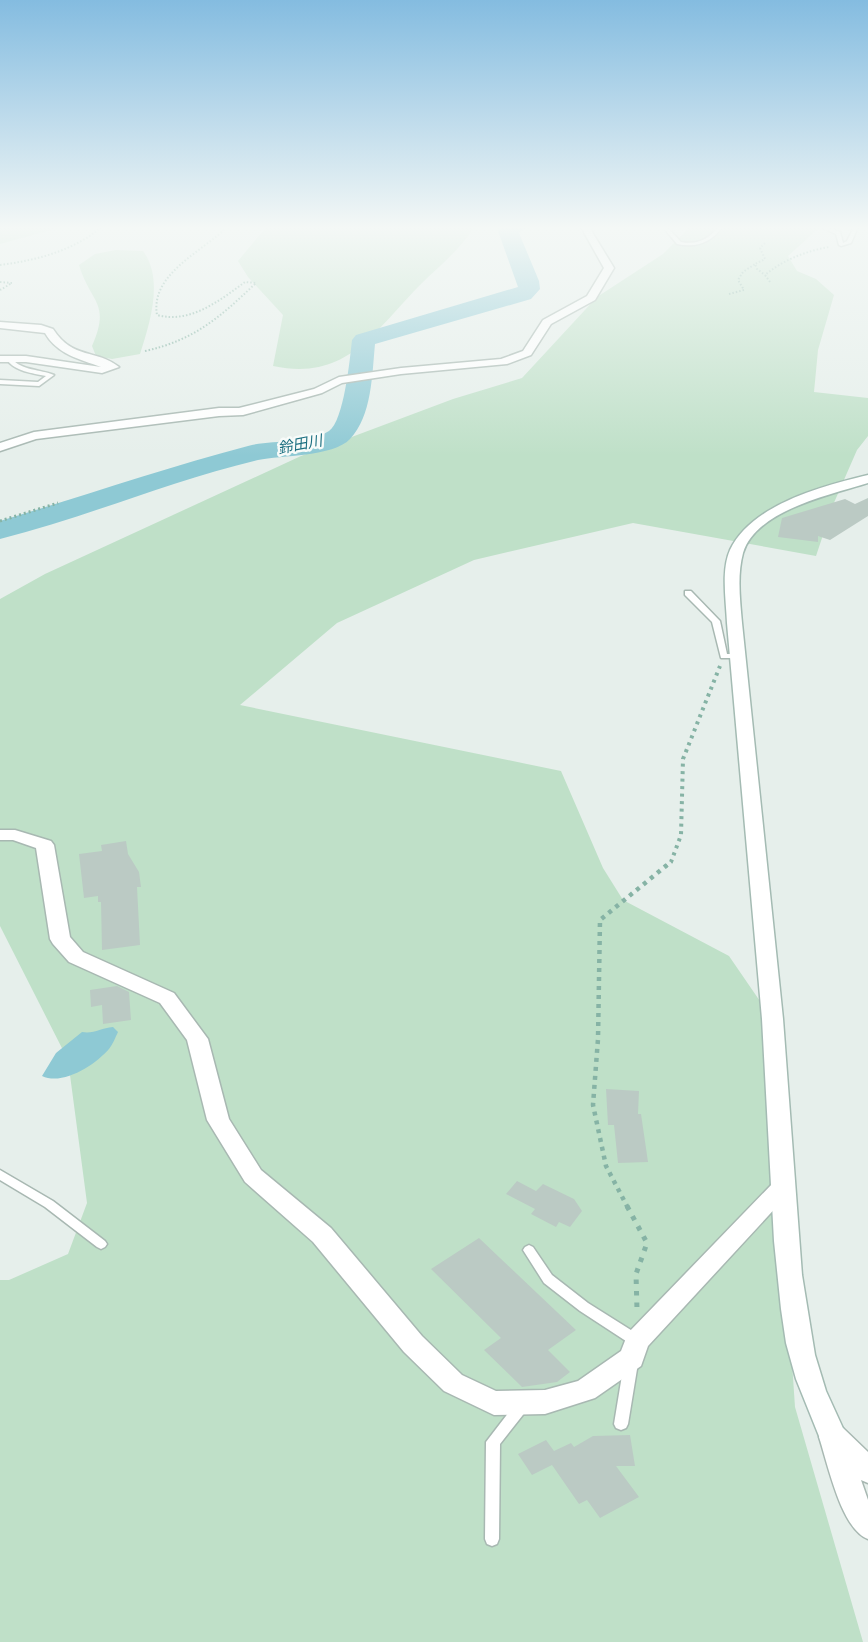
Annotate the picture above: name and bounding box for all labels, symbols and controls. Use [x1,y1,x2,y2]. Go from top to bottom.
water label: 鈴田川 [276,432,325,457]

